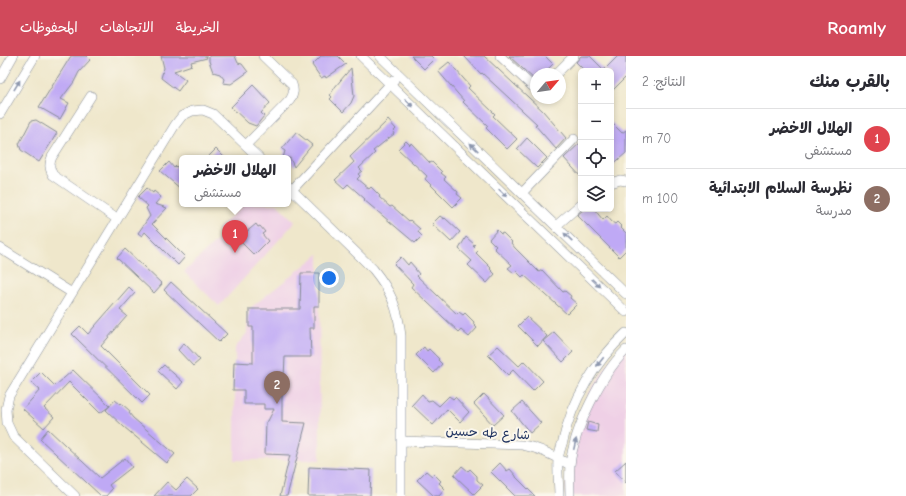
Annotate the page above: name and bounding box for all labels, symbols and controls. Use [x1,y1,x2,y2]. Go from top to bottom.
text: Roamly [827,17,886,39]
text: المحفوظات [20,19,78,36]
text: الاتجاهات [100,19,154,36]
text: الخريطة [176,19,219,36]
north arrow [530,68,566,104]
map controls [578,68,614,212]
button: + [578,68,614,104]
text: بالقرب منك [809,72,890,91]
text: النتائج: 2 [642,74,686,89]
one-way arrow [14,79,21,91]
one-way arrow [404,98,414,107]
button: − [578,104,614,140]
text: الهلال الاخضر [770,119,852,137]
text: 70 m [642,131,671,146]
text: 1 [874,131,880,146]
button: locate [578,140,614,176]
one-way arrow [469,142,479,152]
text: مستشفى [804,143,852,158]
popup [179,155,291,207]
text: الهلال الاخضر [194,161,276,179]
button: layers [578,176,614,212]
text: نظرسة السلام الابتدائية [709,179,852,197]
text: مستشفى [194,185,241,200]
one-way arrow [498,188,507,197]
text: 100 m [642,191,678,206]
text: 2 [874,191,880,206]
text: مدرسة [816,203,852,218]
pin: 1 [222,220,248,253]
one-way arrow [563,233,573,242]
your location [319,268,339,288]
one-way arrow [591,278,601,288]
one-way arrow [596,356,605,367]
pin: 2 [264,371,290,404]
street label: شارع طه حسين [445,423,531,444]
one-way arrow [572,437,578,449]

